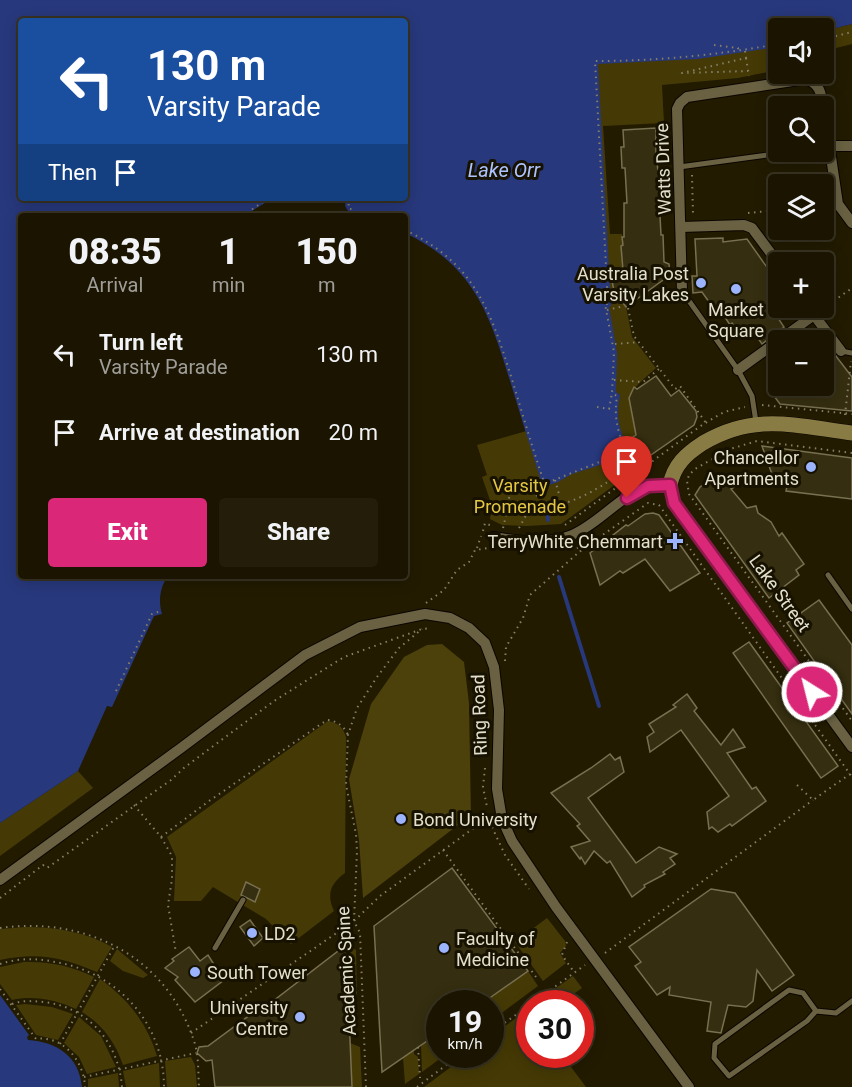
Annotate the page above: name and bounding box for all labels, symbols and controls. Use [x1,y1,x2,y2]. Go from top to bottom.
map controls [768,18,834,396]
button: sound [768,18,834,84]
text: 130 m [147,41,266,90]
icon: left [48,42,126,120]
text: Varsity Parade [147,91,321,123]
button: search [768,96,834,162]
street label: Watts Drive [651,123,675,215]
icon: arrive [109,156,142,189]
water label: Lake Orr [468,158,542,182]
text: Then [48,160,97,185]
button: layers [768,174,834,240]
text: 08:35 [68,231,162,273]
text: 1 [218,231,239,273]
text: 150 [296,231,358,273]
button: + [768,252,834,318]
place label: Australia Post Varsity Lakes [577,263,689,305]
text: Arrival [87,273,143,297]
text: min [212,273,245,297]
text: m [318,273,335,297]
marker: Australia Post Varsity Lakes [694,276,708,290]
marker: Market Square [729,282,743,296]
place label: Market Square [708,299,764,341]
text: Turn left [99,330,183,355]
button: − [768,330,834,396]
icon: left [48,338,81,371]
text: 130 m [316,342,378,367]
text: Varsity Parade [99,355,228,379]
icon: arrive [48,416,81,449]
text: Arrive at destination [99,420,300,445]
text: 20 m [329,420,378,445]
pin [601,436,652,498]
icon: arrive [610,445,643,478]
place label: Chancellor Apartments [704,447,799,489]
marker: Chancellor Apartments [804,460,818,474]
park label: Varsity Promenade [474,475,566,517]
button: Exit [48,498,207,567]
button: Share [219,498,378,567]
place label: TerryWhite Chemmart [488,531,663,552]
marker: TerryWhite Chemmart [668,534,682,548]
street label: Lake Street [745,550,815,636]
position arrow [780,660,844,724]
street label: Ring Road [467,674,491,756]
place label: Bond University [413,809,538,830]
marker: Bond University [394,812,408,826]
street label: Academic Spine [332,906,360,1036]
place label: LD2 [264,923,296,944]
marker: LD2 [245,926,259,940]
place label: Faculty of Medicine [456,928,535,970]
marker: Faculty of Medicine [437,941,451,955]
place label: South Tower [207,962,307,983]
marker: South Tower [188,965,202,979]
speed limit sign: 30 [516,990,594,1068]
place label: University Centre [210,997,288,1039]
text: 19 [448,1004,482,1039]
marker: University Centre [293,1010,307,1024]
text: km/h [447,1035,483,1053]

